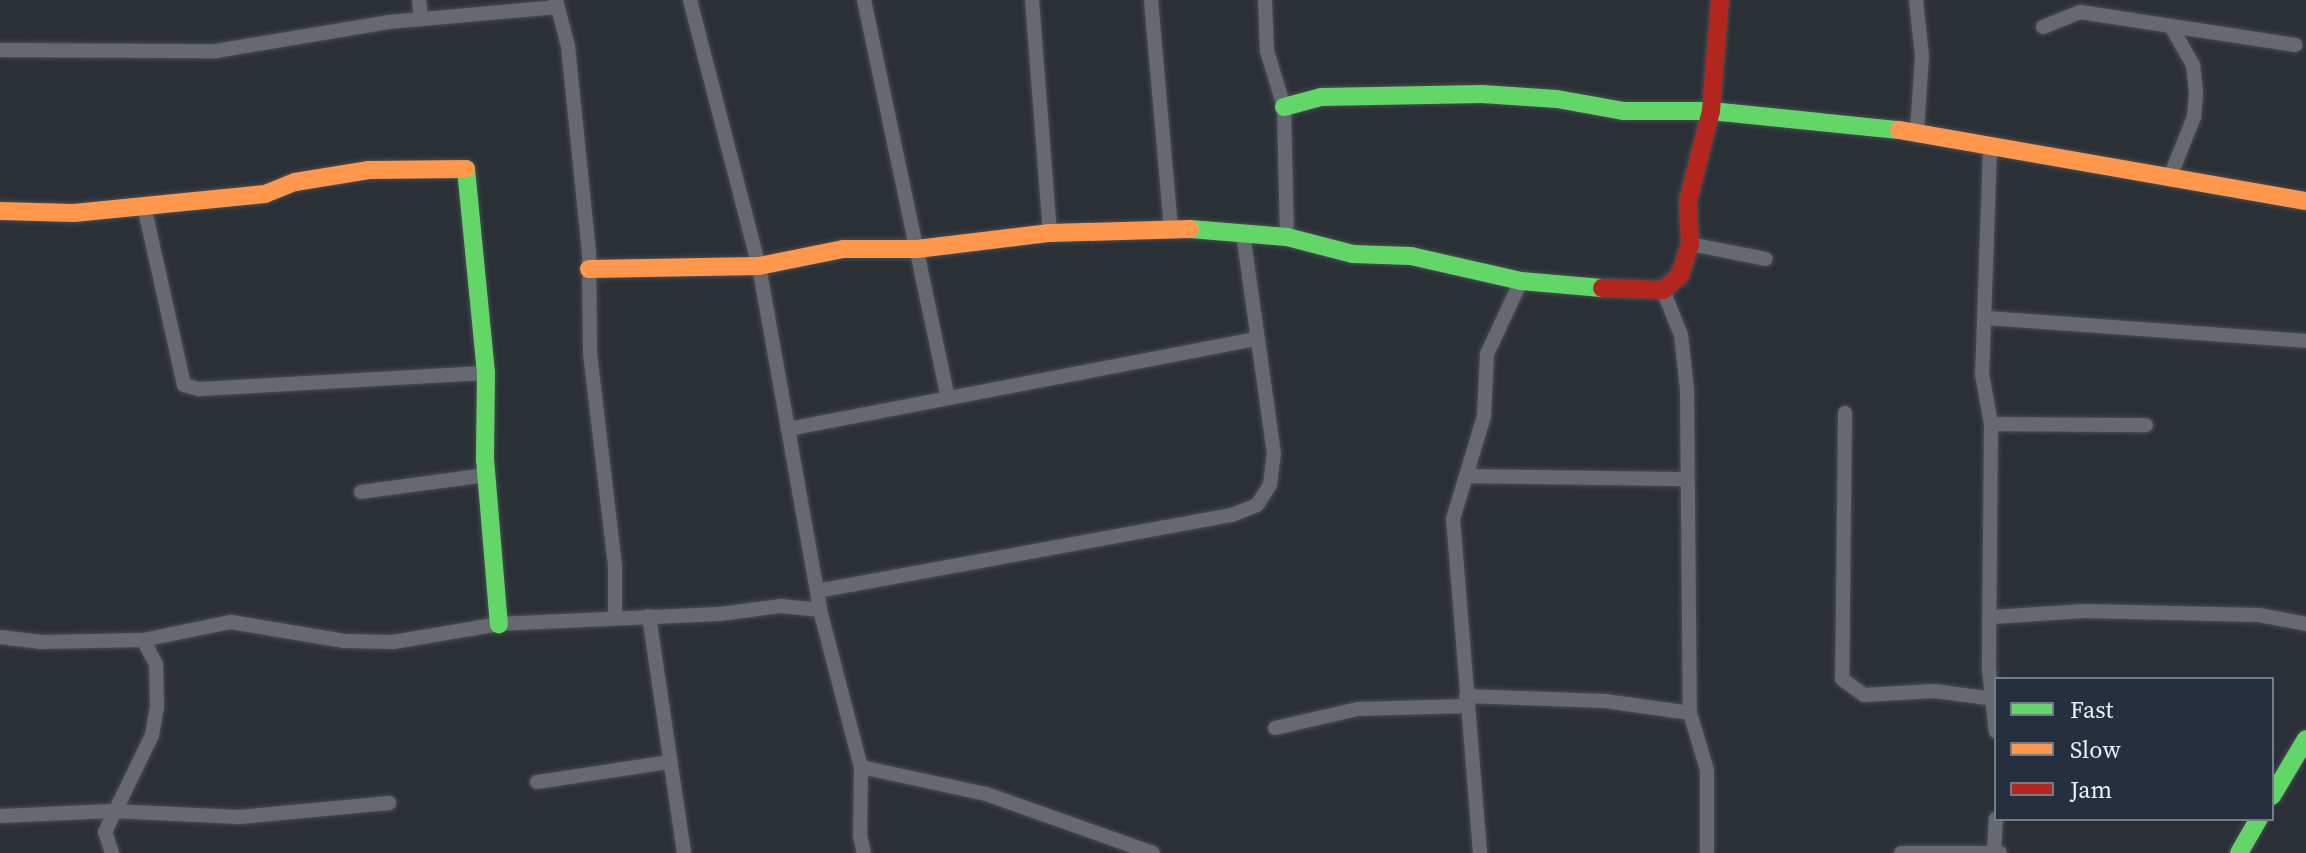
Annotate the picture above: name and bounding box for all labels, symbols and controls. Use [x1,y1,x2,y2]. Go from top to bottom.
legend [1994,677,2274,821]
text: Fast [2070,693,2113,726]
text: Slow [2070,733,2121,766]
text: Jam [2070,773,2112,806]

